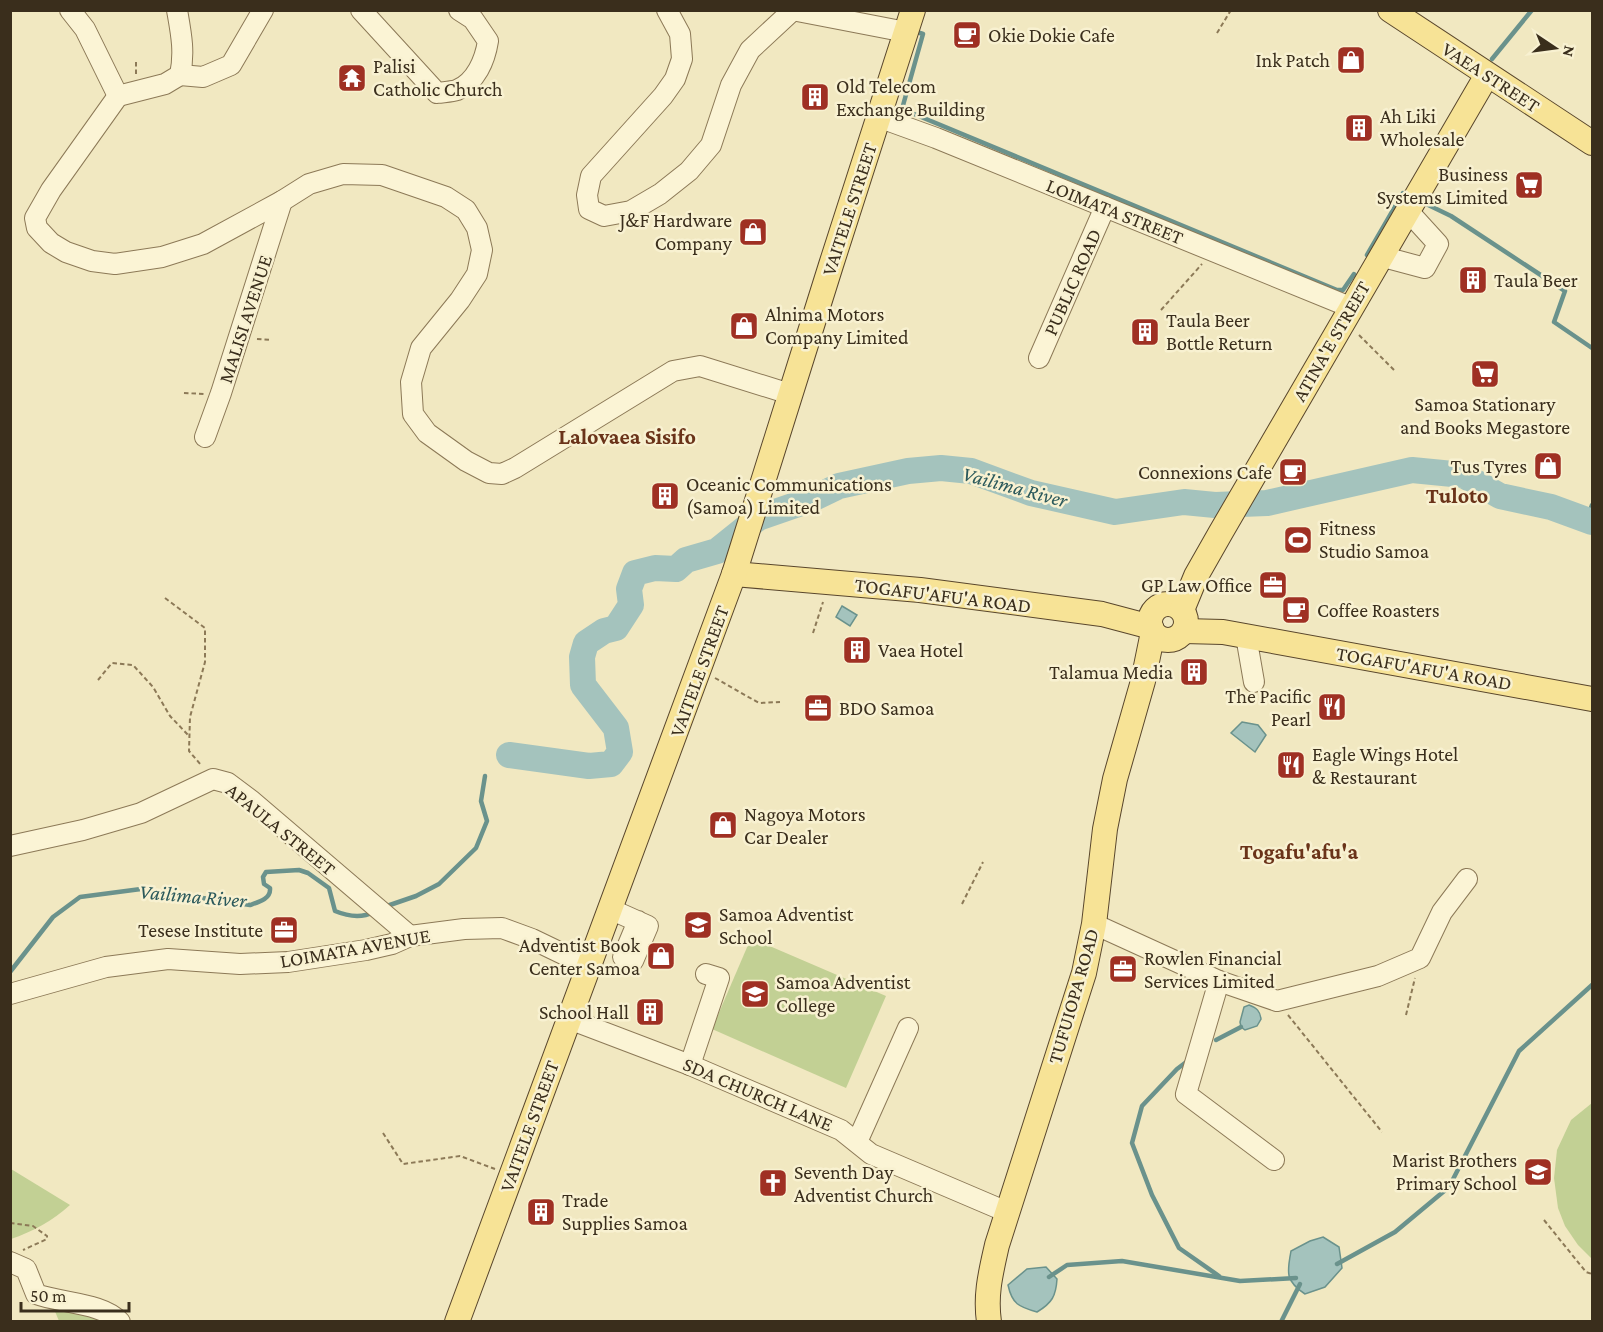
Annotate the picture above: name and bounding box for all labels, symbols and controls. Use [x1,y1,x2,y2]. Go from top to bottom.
north arrow [1525,18,1585,78]
cafe icon: Okie Dokie Cafe [951,19,983,51]
place label: Okie Dokie Cafe [988,24,1115,46]
street label: VAEA STREET [1438,37,1544,117]
shop icon: Ink Patch [1335,44,1367,76]
text: N [1560,44,1579,59]
place label: Ink Patch [1255,49,1330,71]
place label: Palisi Catholic Church [373,55,503,100]
temple icon: Palisi Catholic Church [336,62,368,94]
place label: Old Telecom Exchange Building [836,75,985,121]
building icon: Old Telecom Exchange Building [799,81,831,113]
place label: Ah Liki Wholesale [1380,105,1464,150]
building icon: Ah Liki Wholesale [1343,112,1375,144]
street label: VAITELE STREET [817,140,881,278]
place label: Business Systems Limited [1377,163,1508,209]
supermarket icon: Business Systems Limited [1513,169,1545,201]
street label: LOIMATA STREET [1043,173,1187,249]
place label: J&F Hardware Company [618,209,733,255]
shop icon: J&F Hardware Company [737,216,769,248]
street label: PUBLIC ROAD [1039,225,1105,339]
street label: MALISI AVENUE [214,252,276,386]
building icon: Taula Beer [1457,264,1489,296]
place label: Taula Beer [1494,269,1578,291]
street label: ATINA'E STREET [1288,277,1374,405]
place label: Alnima Motors Company Limited [765,303,909,349]
place label: Taula Beer Bottle Return [1166,309,1273,354]
shop icon: Alnima Motors Company Limited [728,310,760,342]
building icon: Taula Beer Bottle Return [1129,316,1161,348]
supermarket icon: Samoa Stationary and Books Megastore [1469,358,1501,390]
place label: Samoa Stationary and Books Megastore [1400,393,1570,439]
district label: Lalovaea Sisifo [558,424,696,449]
shop icon: Tus Tyres [1532,450,1564,482]
place label: Tus Tyres [1451,455,1527,478]
cafe icon: Connexions Cafe [1277,456,1309,488]
water label: Vailima River [960,461,1071,513]
place label: Connexions Cafe [1138,461,1272,483]
place label: Oceanic Communications (Samoa) Limited [686,473,892,519]
building icon: Oceanic Communications (Samoa) Limited [649,480,681,512]
district label: Tuloto [1426,483,1488,508]
place label: Fitness Studio Samoa [1319,517,1429,562]
sports icon: Fitness Studio Samoa [1282,524,1314,556]
office icon: GP Law Office [1257,569,1289,601]
street label: TOGAFU'AFU'A ROAD [853,573,1033,617]
place label: GP Law Office [1141,574,1252,596]
cafe icon: Coffee Roasters [1280,594,1312,626]
place label: Coffee Roasters [1317,599,1440,621]
street label: VAITELE STREET [665,602,733,740]
building icon: Vaea Hotel [841,634,873,666]
place label: Vaea Hotel [878,639,963,661]
street label: TOGAFU'AFU'A ROAD [1335,642,1513,694]
building icon: Talamua Media [1178,656,1210,688]
place label: Talamua Media [1049,661,1173,683]
place label: The Pacific Pearl [1225,685,1312,730]
restaurant icon: The Pacific Pearl [1316,691,1348,723]
office icon: BDO Samoa [802,692,834,724]
place label: BDO Samoa [839,697,934,719]
place label: Eagle Wings Hotel & Restaurant [1312,743,1458,788]
restaurant icon: Eagle Wings Hotel & Restaurant [1275,749,1307,781]
street label: APAULA STREET [222,778,340,880]
place label: Nagoya Motors Car Dealer [744,803,866,848]
shop icon: Nagoya Motors Car Dealer [707,809,739,841]
district label: Togafu'afu'a [1240,839,1358,864]
water label: Vailima River [138,879,248,913]
place label: Samoa Adventist School [719,903,854,948]
school or university icon: Samoa Adventist School [682,909,714,941]
office icon: Tesese Institute [268,914,300,946]
place label: Tesese Institute [138,919,263,941]
street label: LOIMATA AVENUE [278,924,432,972]
street label: TUFUIOPA ROAD [1043,926,1103,1066]
place label: Adventist Book Center Samoa [519,934,640,979]
shop icon: Adventist Book Center Samoa [645,940,677,972]
place label: Rowlen Financial Services Limited [1144,947,1282,992]
office icon: Rowlen Financial Services Limited [1107,953,1139,985]
place label: Samoa Adventist College [776,971,911,1017]
school or university icon: Samoa Adventist College [739,978,771,1010]
building icon: School Hall [634,996,666,1028]
place label: School Hall [539,1001,629,1023]
street label: SDA CHURCH LANE [680,1053,836,1136]
street label: VAITELE STREET [495,1057,563,1195]
place label: Marist Brothers Primary School [1392,1149,1517,1195]
school or university icon: Marist Brothers Primary School [1522,1156,1554,1188]
place label: Seventh Day Adventist Church [794,1161,934,1206]
church icon: Seventh Day Adventist Church [757,1167,789,1199]
place label: Trade Supplies Samoa [562,1189,688,1235]
building icon: Trade Supplies Samoa [525,1196,557,1228]
scale bar [21,1275,129,1313]
text: 50 m [30,1286,67,1306]

